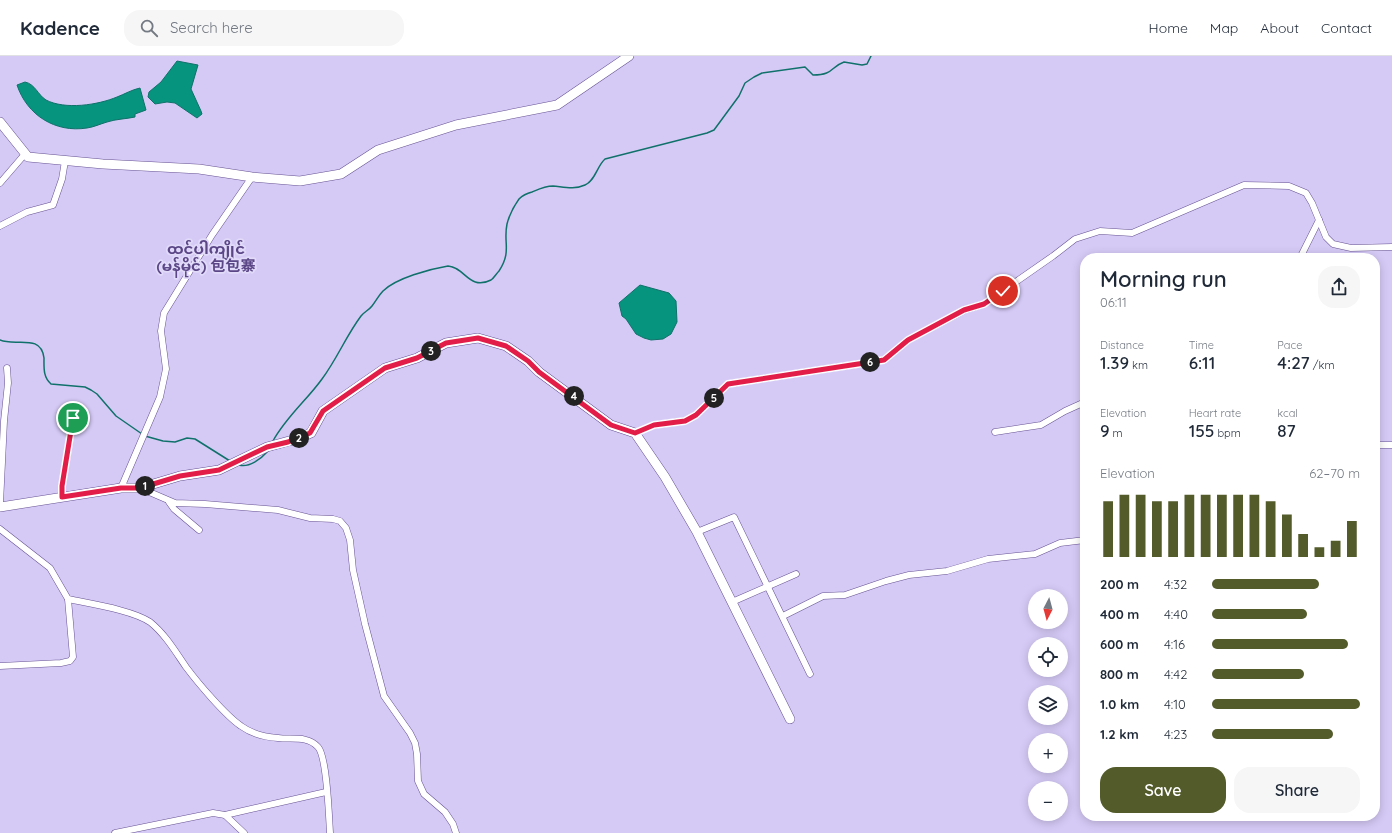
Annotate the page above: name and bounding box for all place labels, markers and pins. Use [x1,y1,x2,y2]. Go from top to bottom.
pin [986,274,1020,308]
pin: 3 [421,341,441,361]
pin: 6 [860,352,880,372]
pin: 4 [564,386,584,406]
pin: 5 [704,388,724,408]
pin [56,401,90,435]
pin: 2 [289,428,309,448]
pin: 1 [135,476,155,496]

